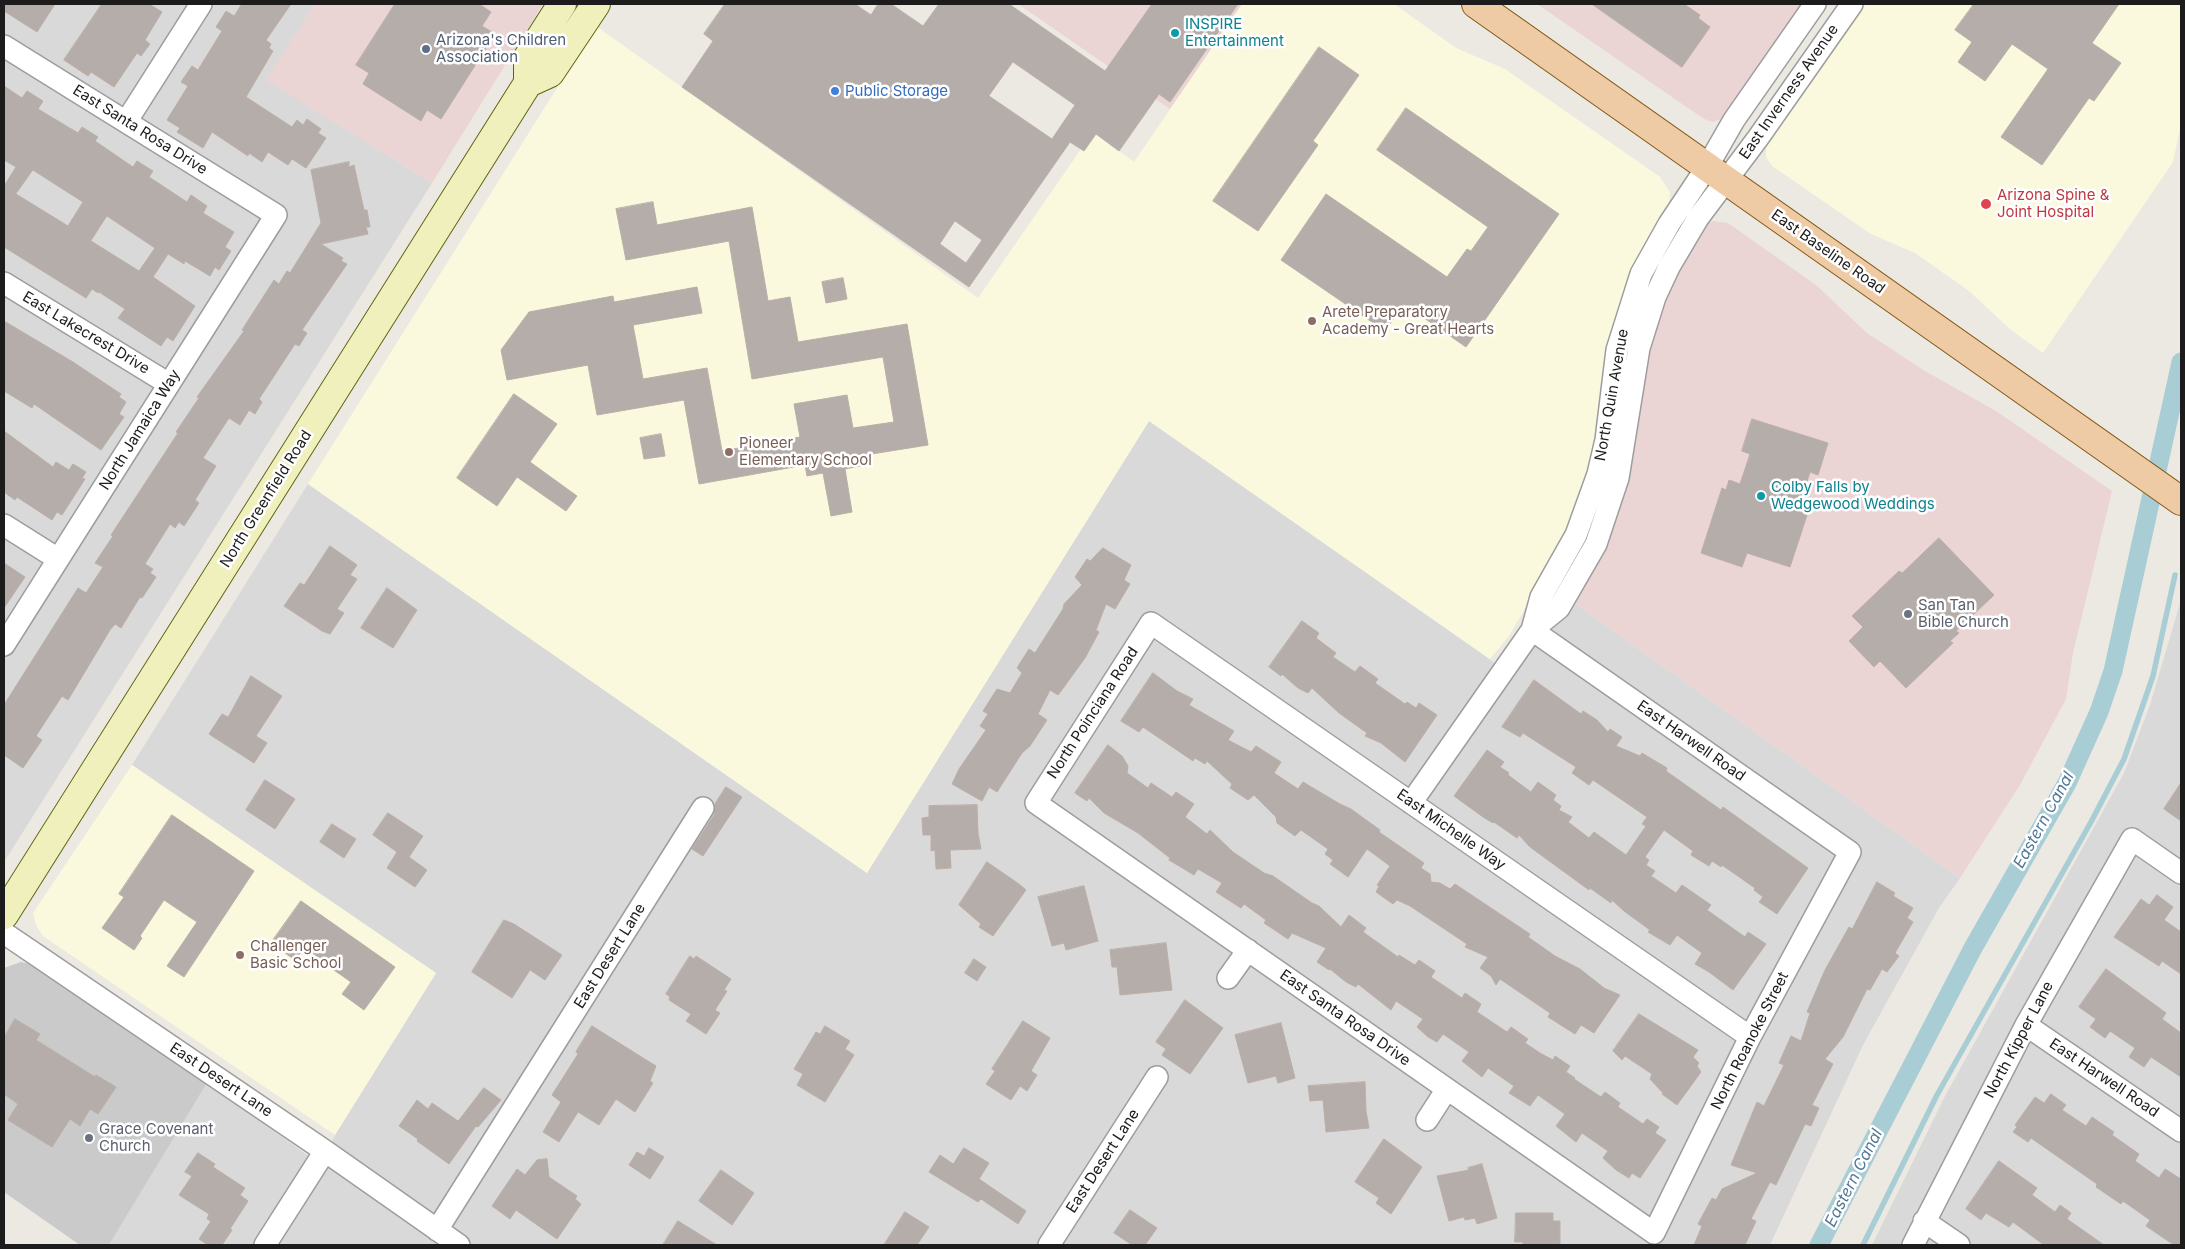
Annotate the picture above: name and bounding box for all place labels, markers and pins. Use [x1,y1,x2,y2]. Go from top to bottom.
place label: INSPIRE Entertainment [1185,15,1284,50]
marker: INSPIRE Entertainment [1169,27,1181,39]
place label: Arizona's Children Association [436,31,566,66]
marker: Arizona's Children Association [420,43,432,55]
place label: Public Storage [845,82,948,100]
marker: Public Storage [829,85,841,97]
place label: Arizona Spine & Joint Hospital [1997,186,2109,221]
marker: Arizona Spine & Joint Hospital [1979,197,1993,211]
place label: Arete Preparatory Academy - Great Hearts [1322,303,1494,338]
marker: Arete Preparatory Academy - Great Hearts [1306,315,1318,327]
place label: Pioneer Elementary School [739,434,872,469]
marker: Pioneer Elementary School [723,446,735,458]
place label: Colby Falls by Wedgewood Weddings [1771,478,1935,513]
marker: Colby Falls by Wedgewood Weddings [1755,490,1767,502]
place label: San Tan Bible Church [1918,596,2009,631]
marker: San Tan Bible Church [1902,608,1914,620]
place label: Challenger Basic School [250,937,341,972]
marker: Challenger Basic School [234,949,246,961]
place label: Grace Covenant Church [99,1120,213,1155]
marker: Grace Covenant Church [83,1132,95,1144]

